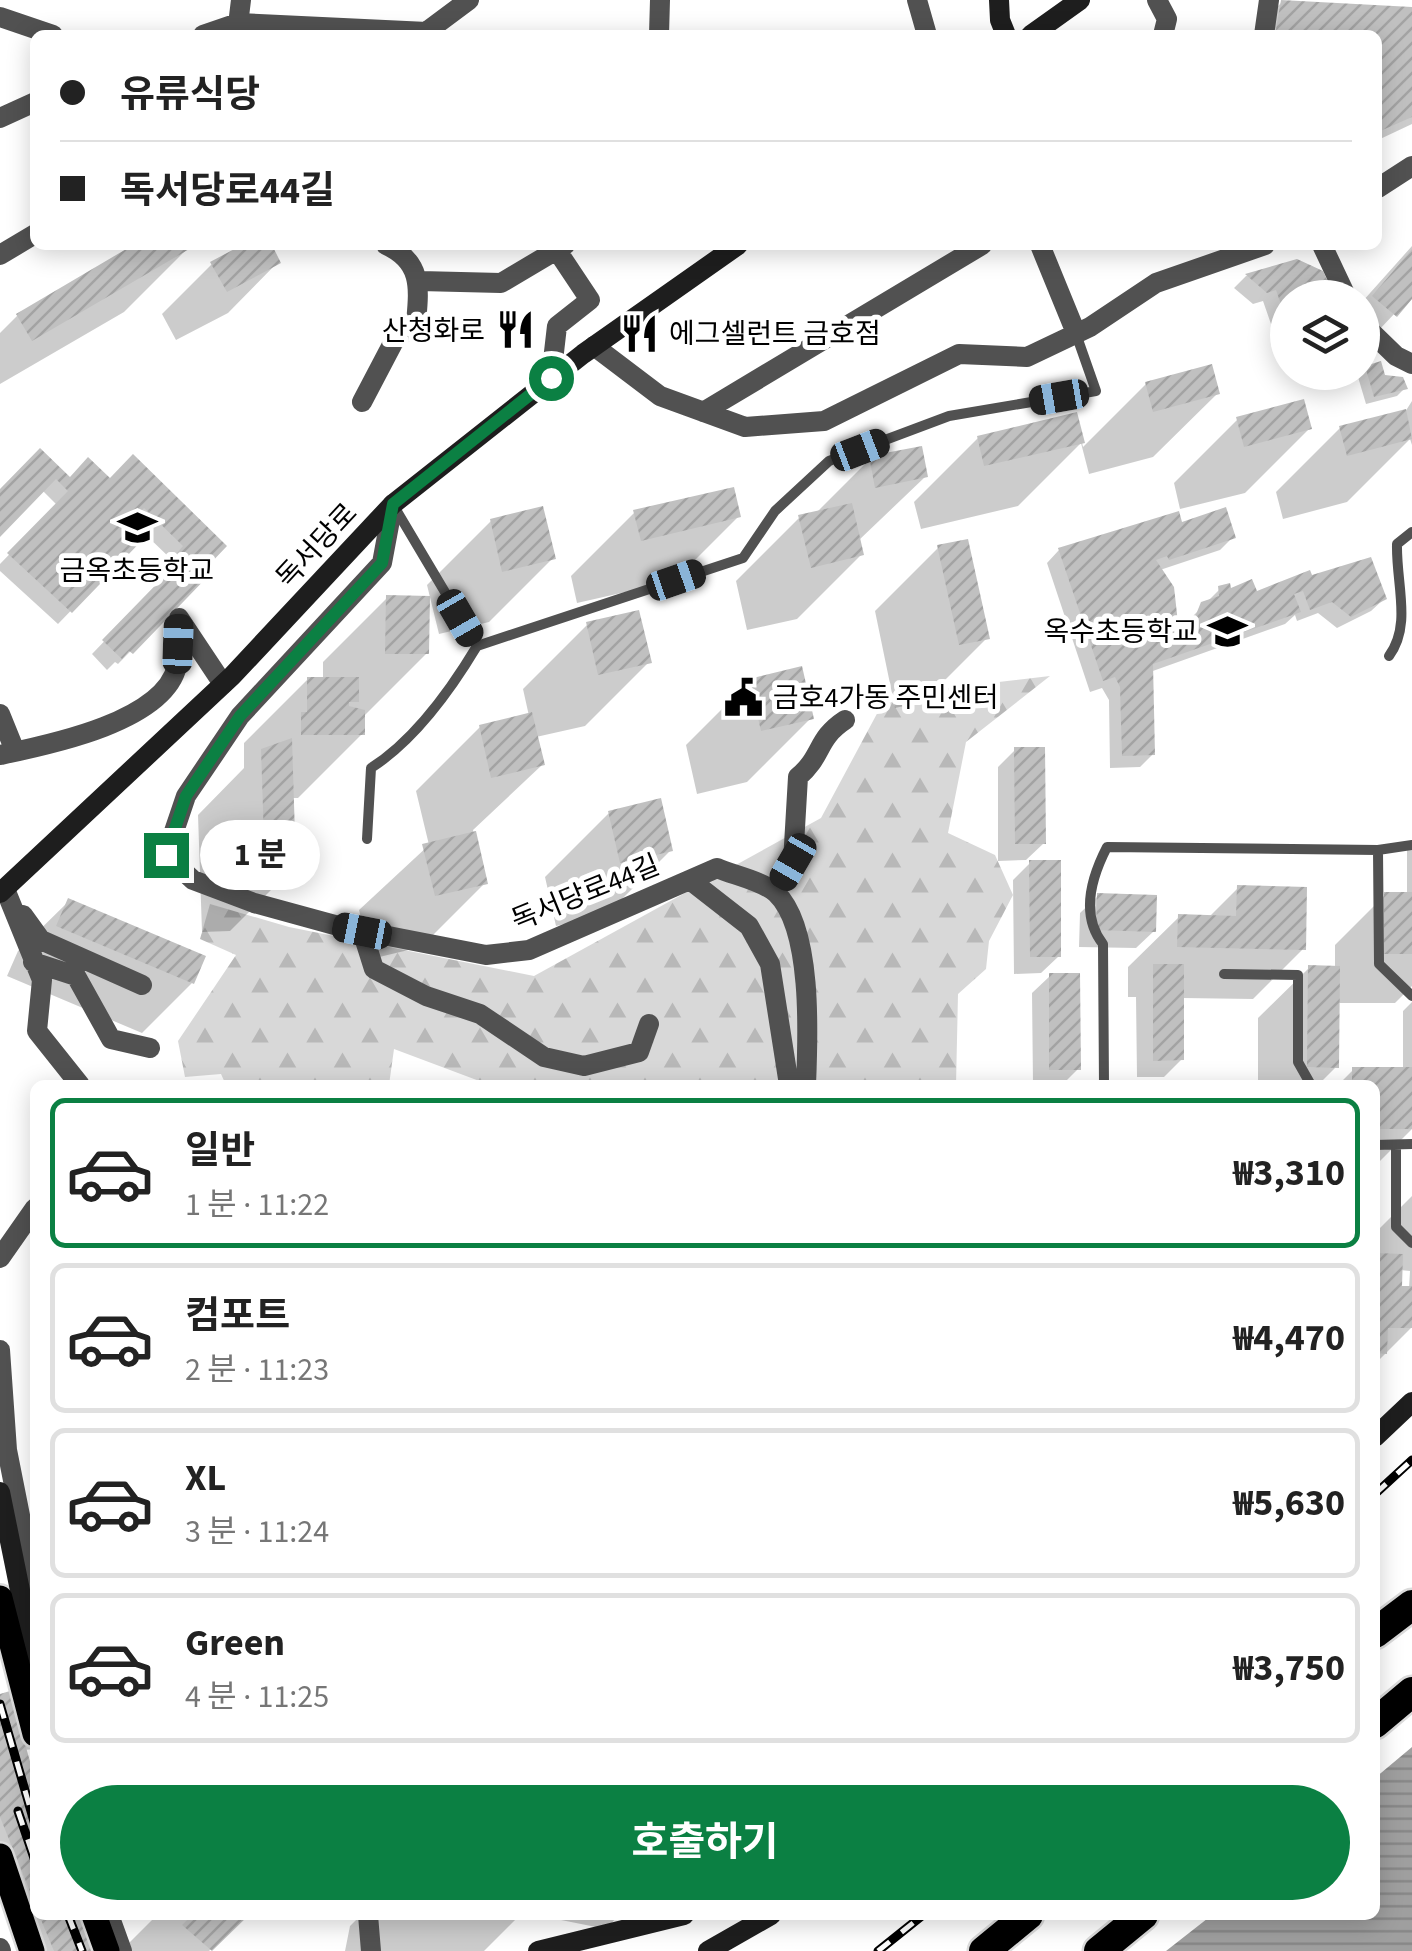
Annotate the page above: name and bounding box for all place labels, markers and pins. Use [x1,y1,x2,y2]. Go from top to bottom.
restaurant icon: 산청화로 [494,309,536,351]
place label: 산청화로 [382,311,485,351]
restaurant icon: 에그셀런트 금호점 [618,312,660,354]
place label: 에그셀런트 금호점 [669,314,881,354]
school or university icon: 금옥초등학교 [116,506,158,548]
place label: 금옥초등학교 [60,551,214,591]
school or university icon: 옥수초등학교 [1207,610,1249,652]
place label: 옥수초등학교 [1043,612,1198,652]
public building icon: 금호4가동 주민센터 [722,676,764,718]
place label: 금호4가동 주민센터 [773,678,999,718]

